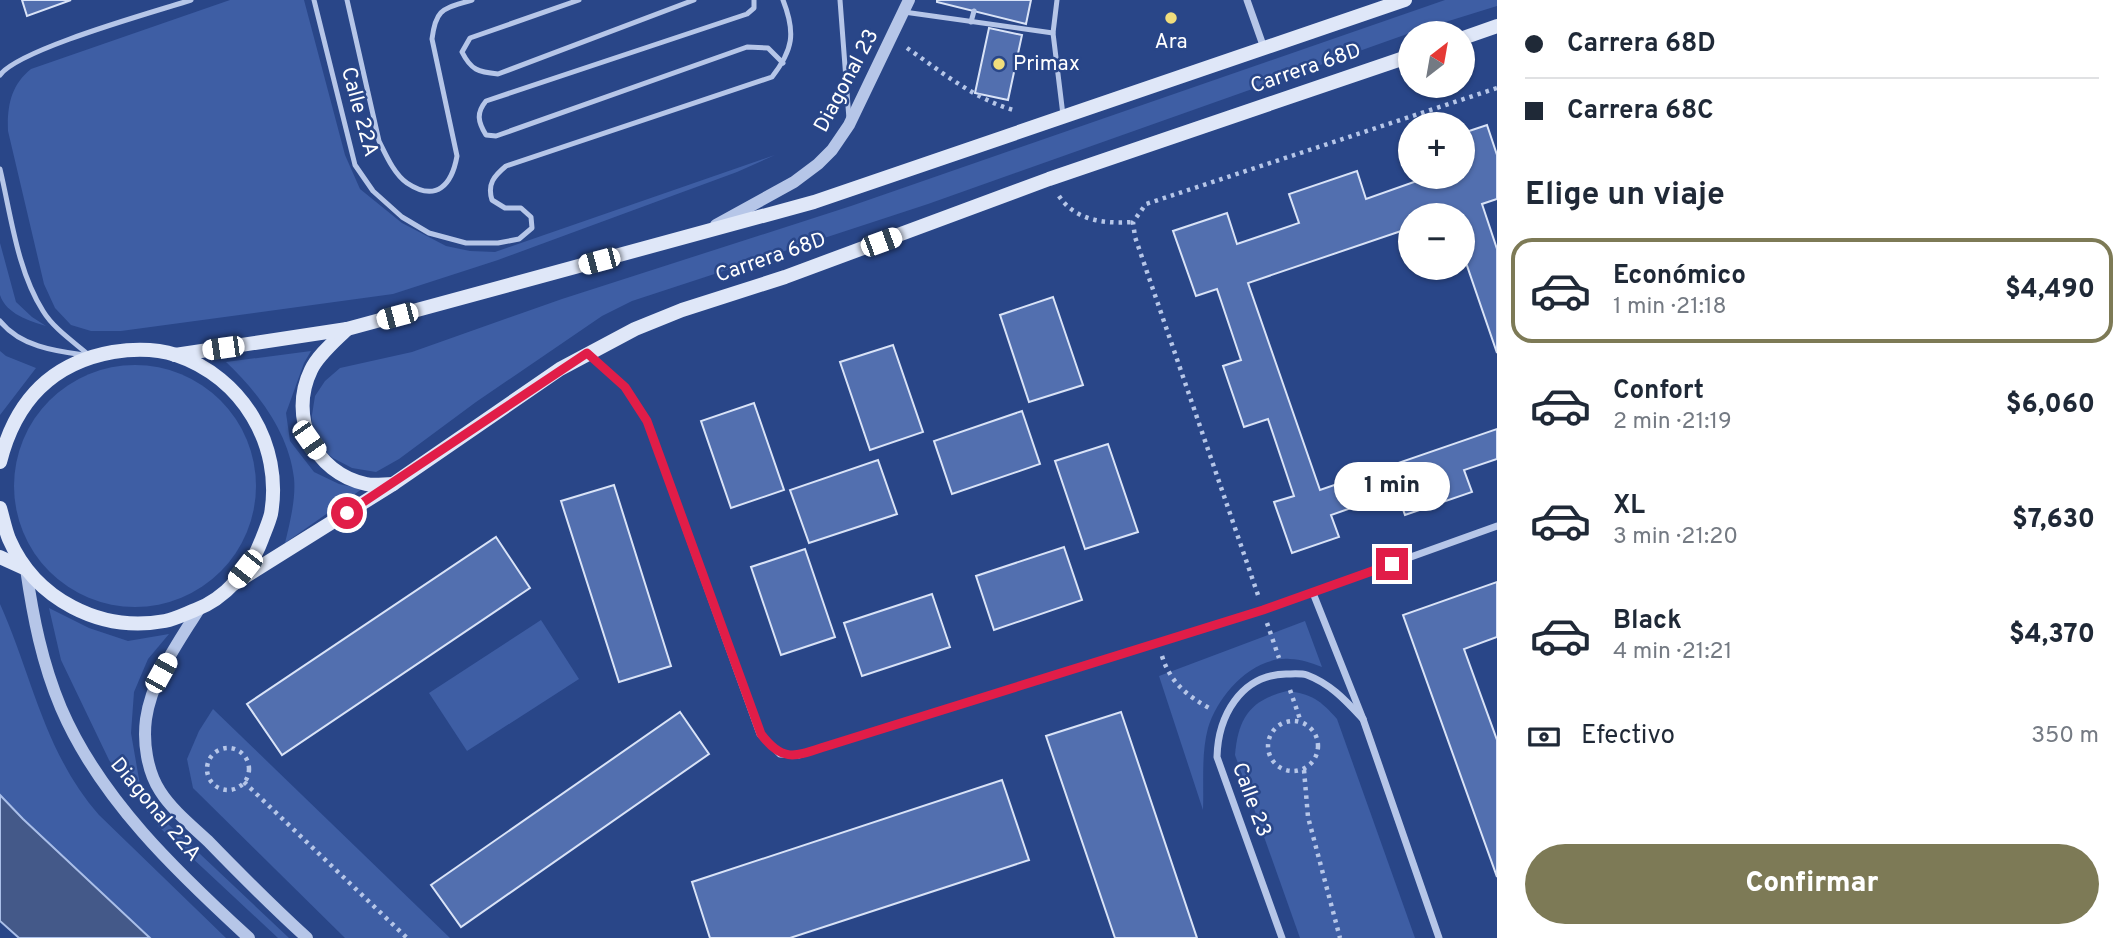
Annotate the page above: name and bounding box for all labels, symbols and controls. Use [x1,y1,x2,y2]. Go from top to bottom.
marker: Ara [1163,10,1179,26]
north arrow [1398,21,1475,98]
map controls [1398,21,1475,280]
street label: Diagonal 23 [808,25,886,137]
text: Carrera 68D [1567,28,1716,61]
place label: Ara [1154,29,1188,56]
street label: Carrera 68D [1247,37,1365,101]
place label: Primax [1013,51,1080,78]
marker: Primax [991,56,1007,72]
street label: Calle 22A [334,64,384,160]
text: Carrera 68C [1567,95,1714,128]
button: + [1398,112,1475,189]
text: Elige un viaje [1525,176,1725,216]
button: − [1398,203,1475,280]
car [858,225,905,259]
street label: Carrera 68D [712,226,830,290]
car [576,245,623,277]
icon: car [1529,259,1592,322]
text: Económico [1613,260,1746,293]
text: $4,490 [2005,274,2095,307]
text: 1 min · 21:18 [1613,293,1727,322]
car [374,300,421,332]
car [201,335,246,361]
icon: car [1529,374,1592,437]
text: Confort [1613,375,1704,408]
text: $6,060 [2006,389,2095,422]
text: 2 min · 21:19 [1613,408,1732,437]
car [289,417,330,463]
callout: 1 min [1334,462,1450,512]
text: 1 min [1364,472,1420,501]
icon: car [1529,489,1592,552]
text: XL [1613,490,1645,523]
route start [331,497,363,529]
text: $7,630 [2012,504,2095,537]
text: 3 min · 21:20 [1613,523,1738,552]
car [224,546,267,592]
route end [1376,548,1408,580]
icon: car [1529,604,1592,667]
text: Black [1613,605,1682,638]
text: $4,370 [2009,619,2095,652]
text: 4 min · 21:21 [1613,638,1732,667]
car [142,650,181,696]
icon: cash [1525,718,1563,756]
text: Efectivo [1581,720,1675,753]
text: 350 m [2031,722,2099,751]
street label: Diagonal 22A [104,752,206,868]
street label: Calle 23 [1225,759,1277,841]
button: Confirmar [1525,844,2099,924]

